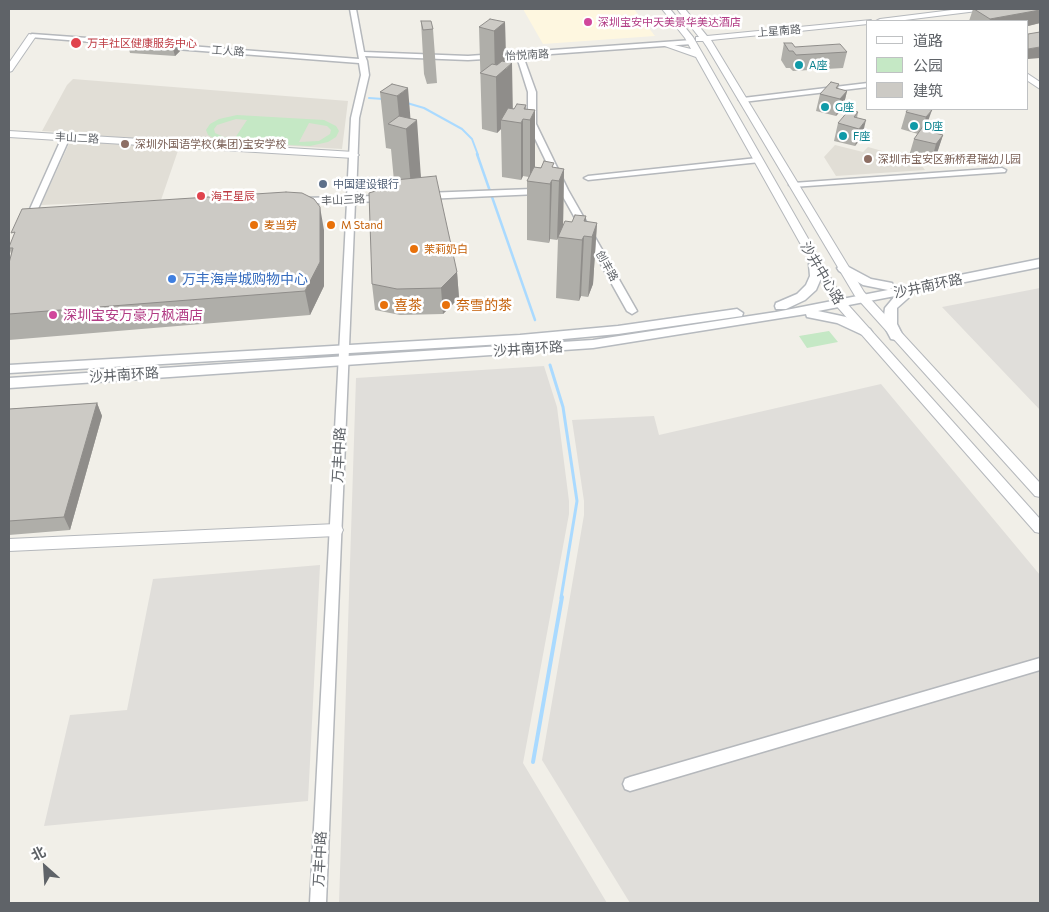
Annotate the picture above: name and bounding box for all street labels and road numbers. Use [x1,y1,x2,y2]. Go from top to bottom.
street label: 上星南路 [757,23,801,39]
street label: 工人路 [211,43,245,59]
street label: 怡悦南路 [505,47,549,63]
street label: 丰山二路 [55,130,99,146]
street label: 丰山三路 [321,192,365,208]
street label: 沙井中心路 [797,239,847,307]
street label: 创丰路 [593,248,621,284]
street label: 沙井南环路 [892,271,964,301]
street label: 沙井南环路 [492,338,564,360]
street label: 沙井南环路 [88,364,160,386]
street label: 万丰中路 [329,427,349,483]
street label: 万丰中路 [310,831,330,887]

